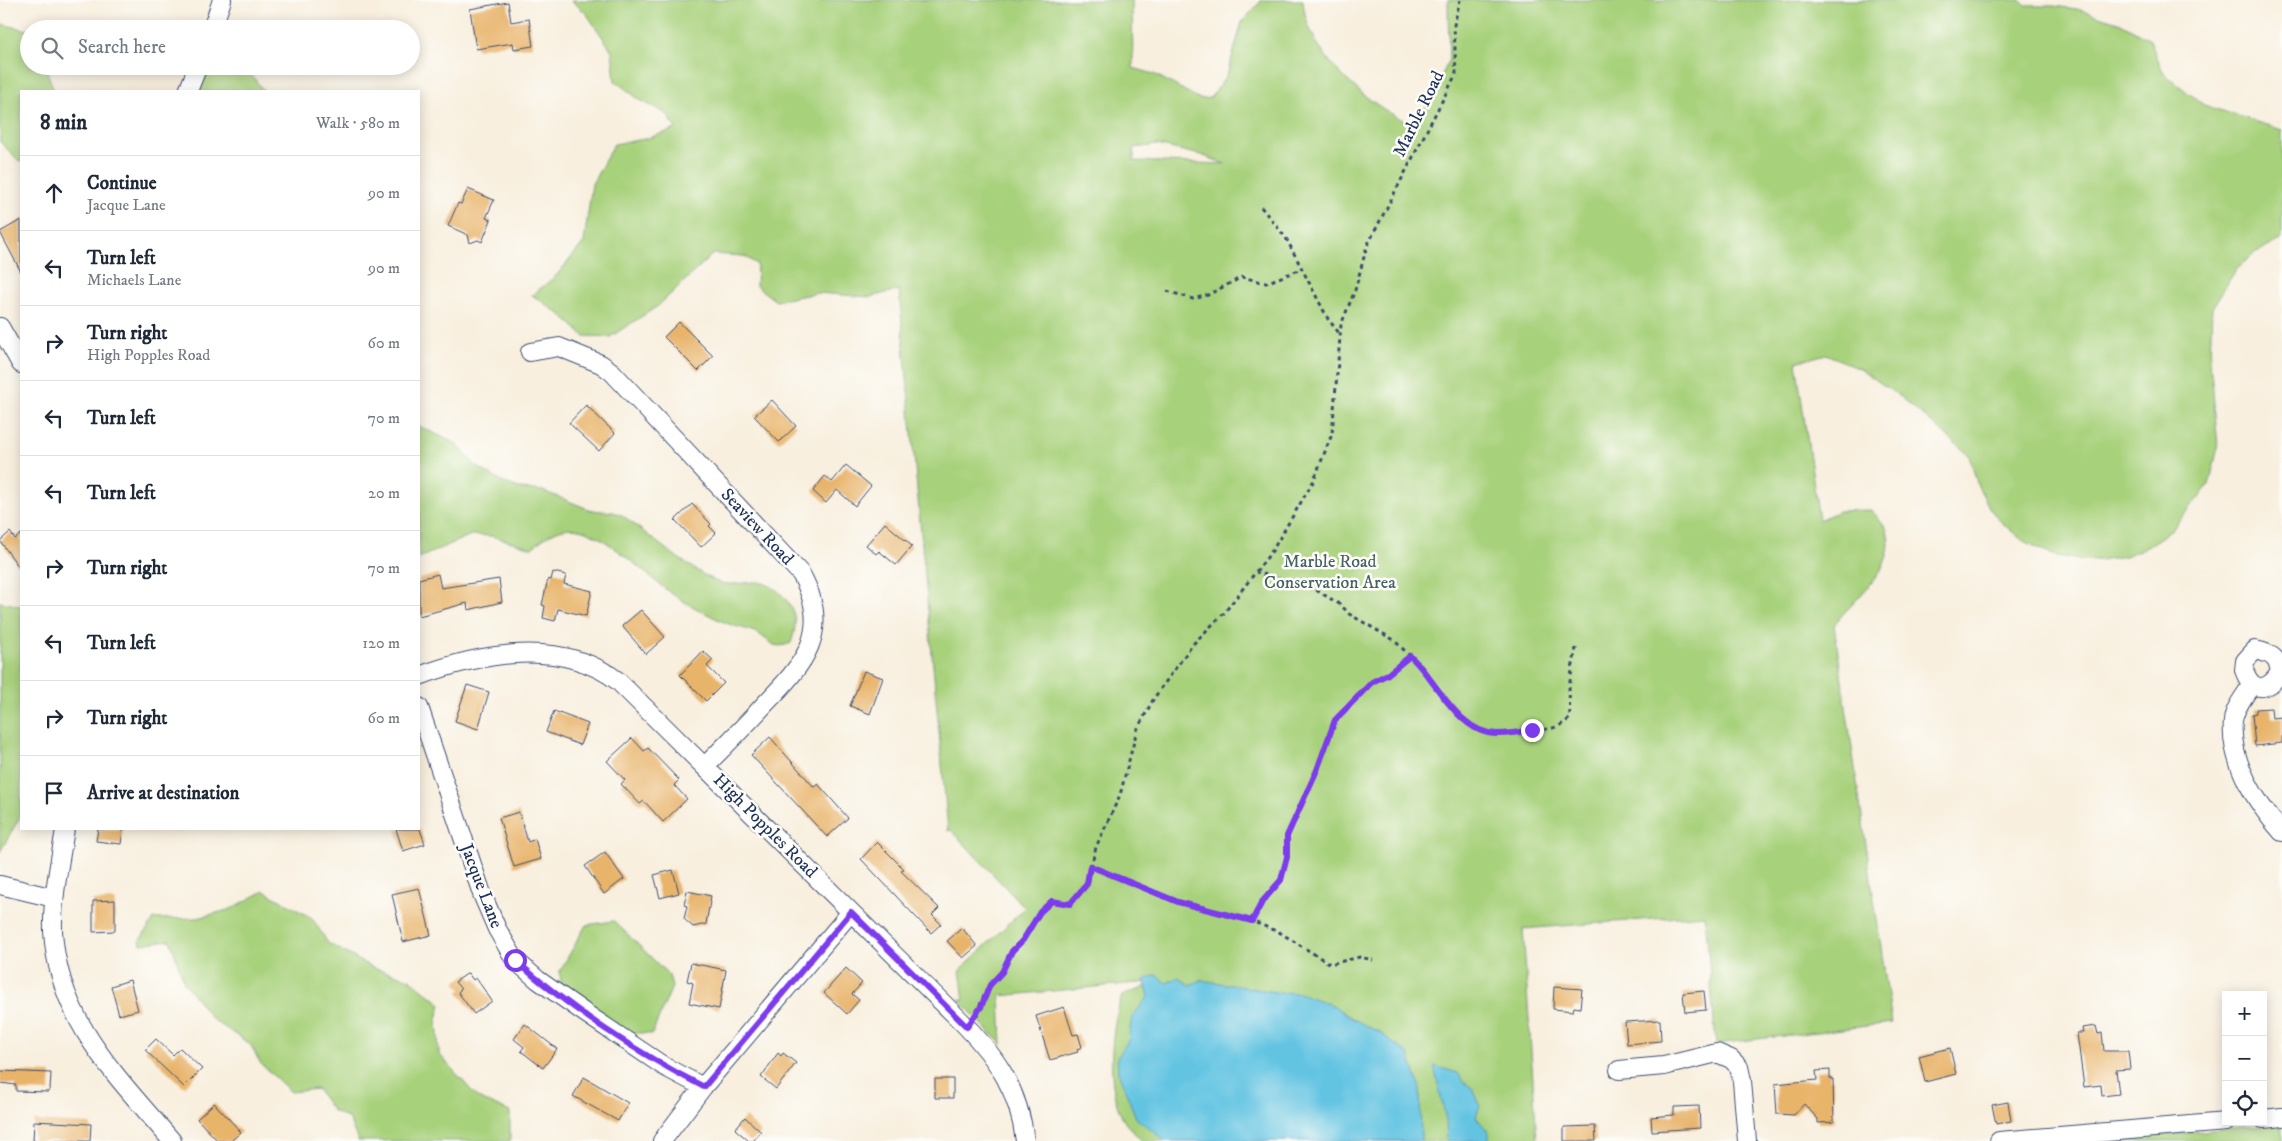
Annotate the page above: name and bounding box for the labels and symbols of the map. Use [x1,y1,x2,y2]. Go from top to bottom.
street label: Marble Road [1389,67,1449,161]
street label: Seaview Road [716,484,798,570]
park label: Marble Road Conservation Area [1264,551,1396,594]
route end [1521,719,1544,742]
street label: High Popples Road [708,769,822,883]
street label: Jacque Lane [454,839,507,931]
route start [504,949,527,972]

